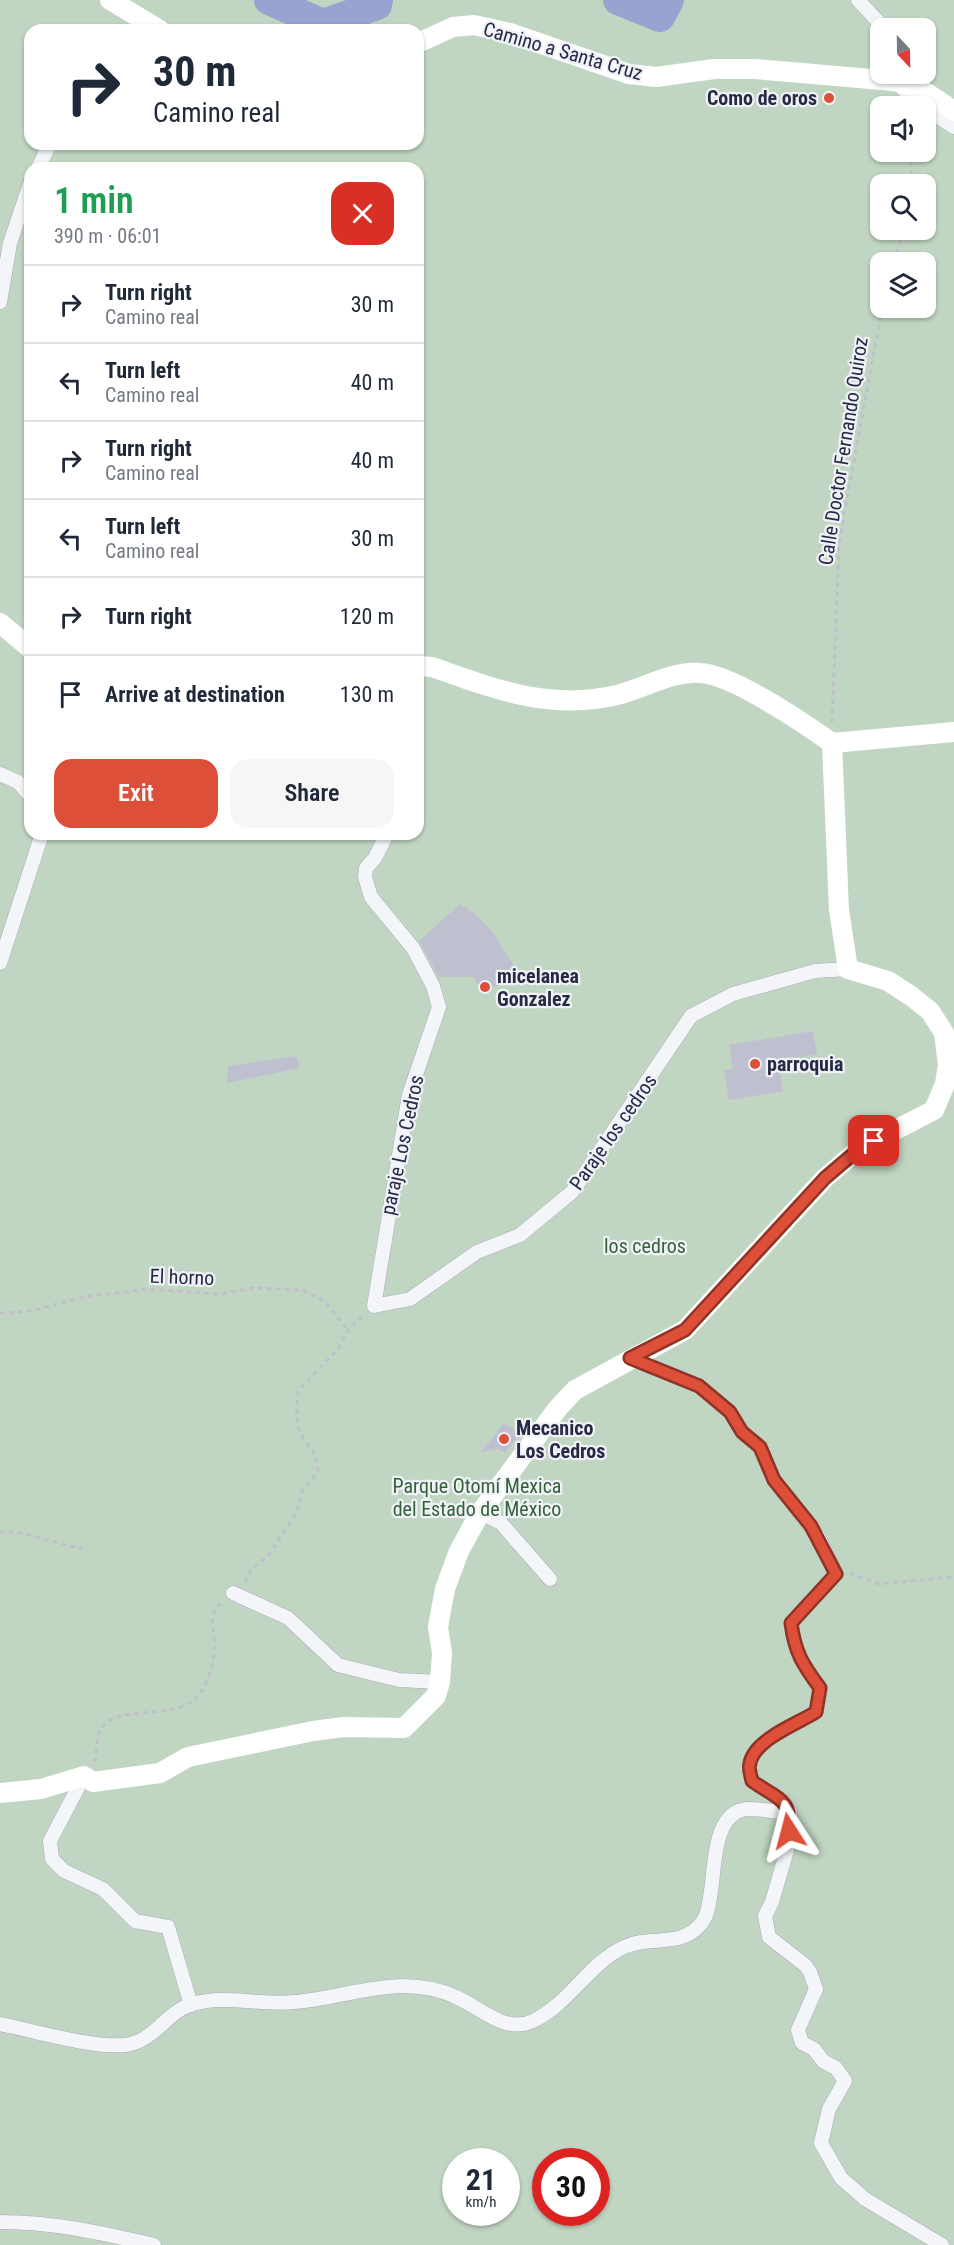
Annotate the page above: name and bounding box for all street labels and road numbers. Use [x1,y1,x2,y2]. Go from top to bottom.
street label: Camino a Santa Cruz [481,17,645,85]
street label: Calle Doctor Fernando Quiroz [813,335,873,567]
street label: Paraje los cedros [564,1069,662,1195]
street label: paraje Los Cedros [375,1073,429,1217]
street label: El horno [149,1264,215,1290]

